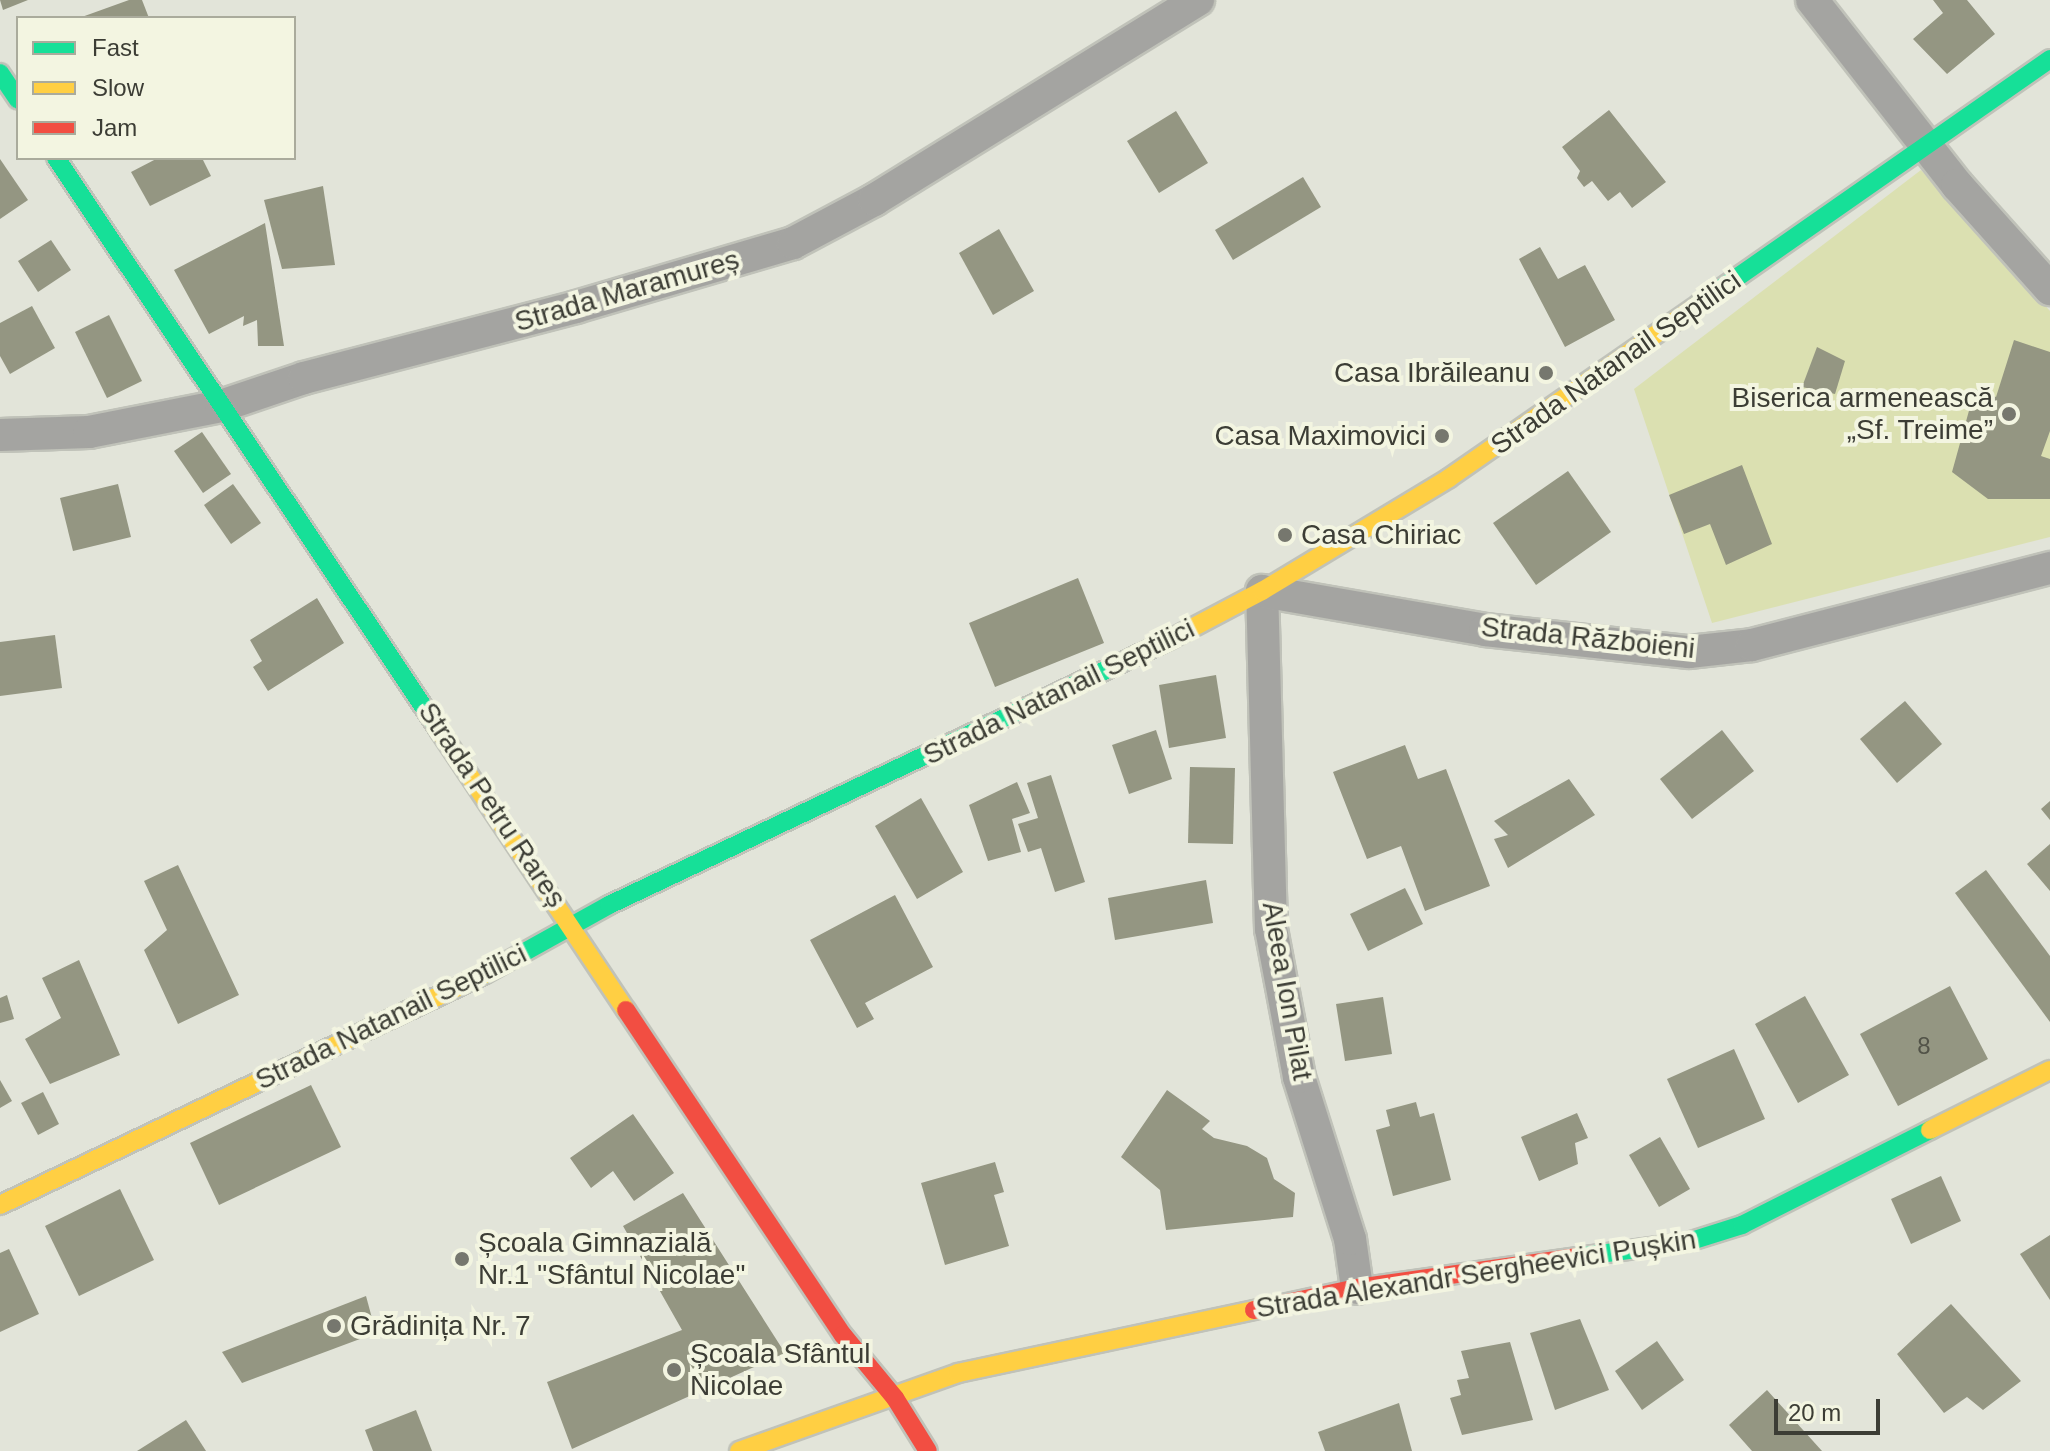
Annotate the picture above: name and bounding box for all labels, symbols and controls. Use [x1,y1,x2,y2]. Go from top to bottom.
legend [16,16,296,160]
text: Fast [92,34,139,61]
text: Slow [92,74,144,101]
text: Jam [92,114,137,141]
street label: Strada Maramureș [511,243,743,339]
street label: Strada Natanail Septilici [1485,264,1747,462]
place label: Casa Ibrăileanu [1334,356,1530,390]
marker: Casa Ibrăileanu [1537,364,1555,382]
place label: Biserica armenească „Sf. Treime” [1732,381,1993,447]
marker: Biserica armenească „Sf. Treime” [2000,405,2018,423]
place label: Casa Maximovici [1214,419,1426,453]
marker: Casa Maximovici [1433,427,1451,445]
place label: Casa Chiriac [1301,518,1461,552]
marker: Casa Chiriac [1276,526,1294,544]
street label: Strada Războieni [1479,610,1697,666]
street label: Strada Natanail Septilici [918,612,1200,772]
street label: Strada Petru Rareș [411,696,573,914]
street label: Aleea Ion Pilat [1255,899,1319,1083]
street label: Strada Natanail Septilici [250,937,532,1097]
house number: 8 [1917,1032,1931,1060]
street label: Strada Alexandr Sergheevici Pușkin [1253,1222,1699,1326]
place label: Școala Gimnazială Nr.1 "Sfântul Nicolae" [478,1226,745,1292]
marker: Școala Gimnazială Nr.1 "Sfântul Nicolae" [453,1250,471,1268]
place label: Grădinița Nr. 7 [350,1309,531,1343]
marker: Grădinița Nr. 7 [325,1317,343,1335]
place label: Școala Sfântul Nicolae [690,1337,871,1403]
marker: Școala Sfântul Nicolae [665,1361,683,1379]
scale bar [1778,1383,1884,1433]
text: 20 m [1788,1399,1841,1426]

